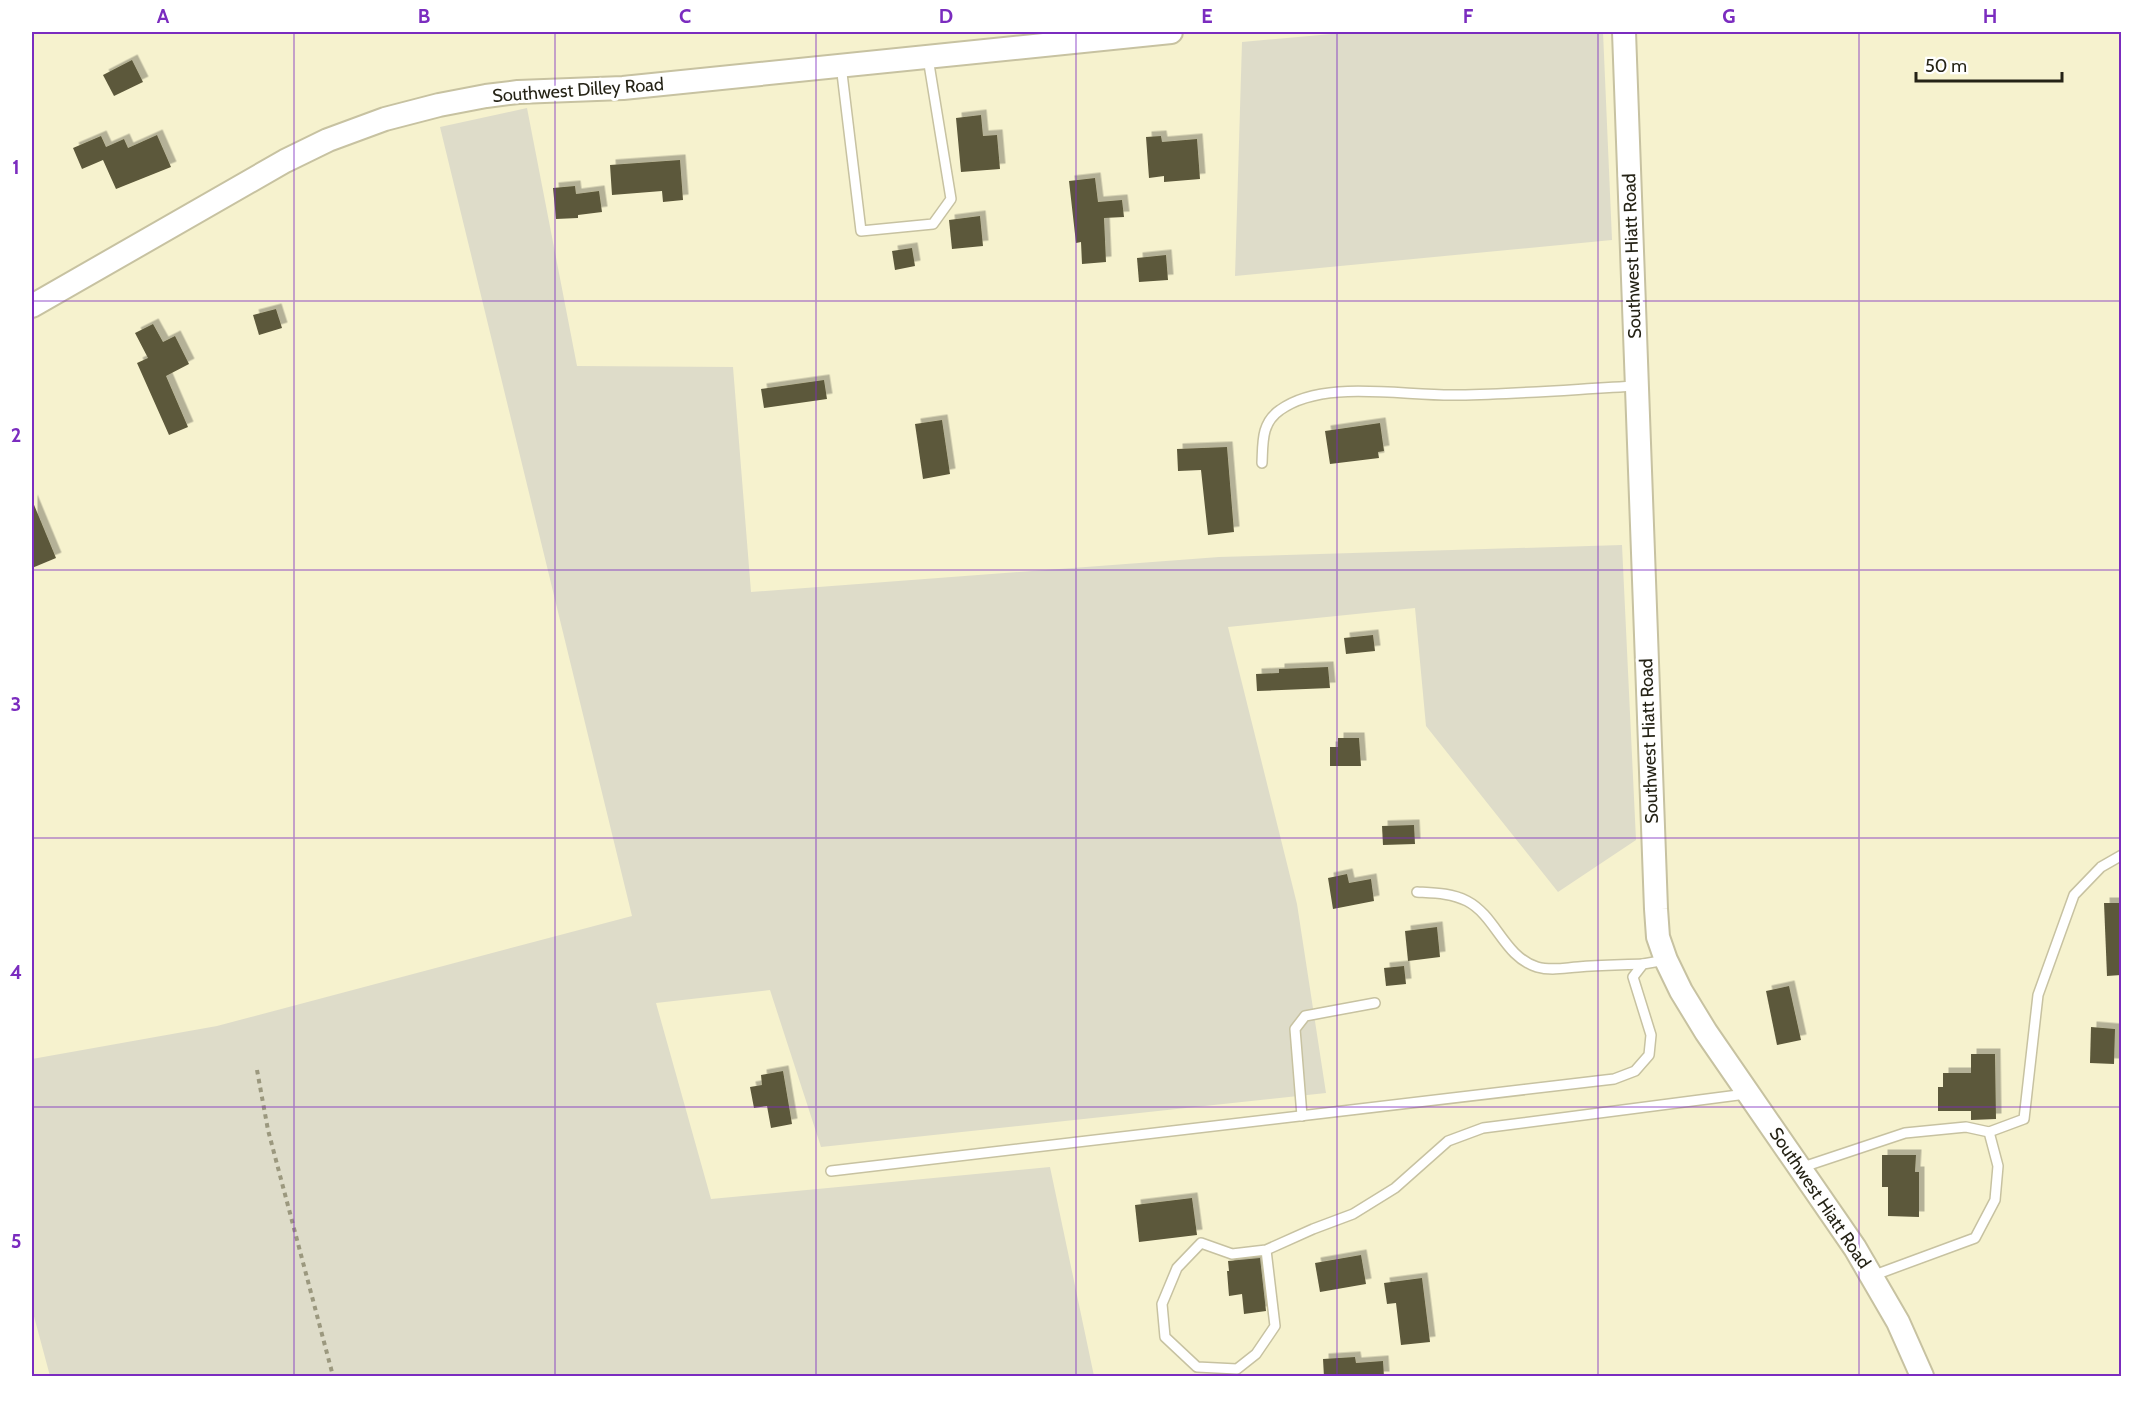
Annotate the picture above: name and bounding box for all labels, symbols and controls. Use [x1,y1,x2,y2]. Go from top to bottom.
text: A [157,4,170,28]
text: B [418,4,430,28]
text: C [679,4,691,28]
text: D [939,4,953,28]
text: E [1201,4,1213,28]
text: F [1463,4,1474,28]
text: G [1722,4,1736,28]
text: H [1983,4,1997,28]
scale bar [1916,45,2062,83]
text: 50 m [1925,55,1967,77]
street label: Southwest Dilley Road [492,73,664,107]
text: 1 [12,155,20,179]
street label: Southwest Hiatt Road [1618,173,1646,339]
text: 2 [11,423,21,447]
street label: Southwest Hiatt Road [1635,658,1663,824]
text: 3 [11,692,21,716]
text: 4 [10,960,22,984]
street label: Southwest Hiatt Road [1765,1123,1875,1273]
text: 5 [11,1229,21,1253]

